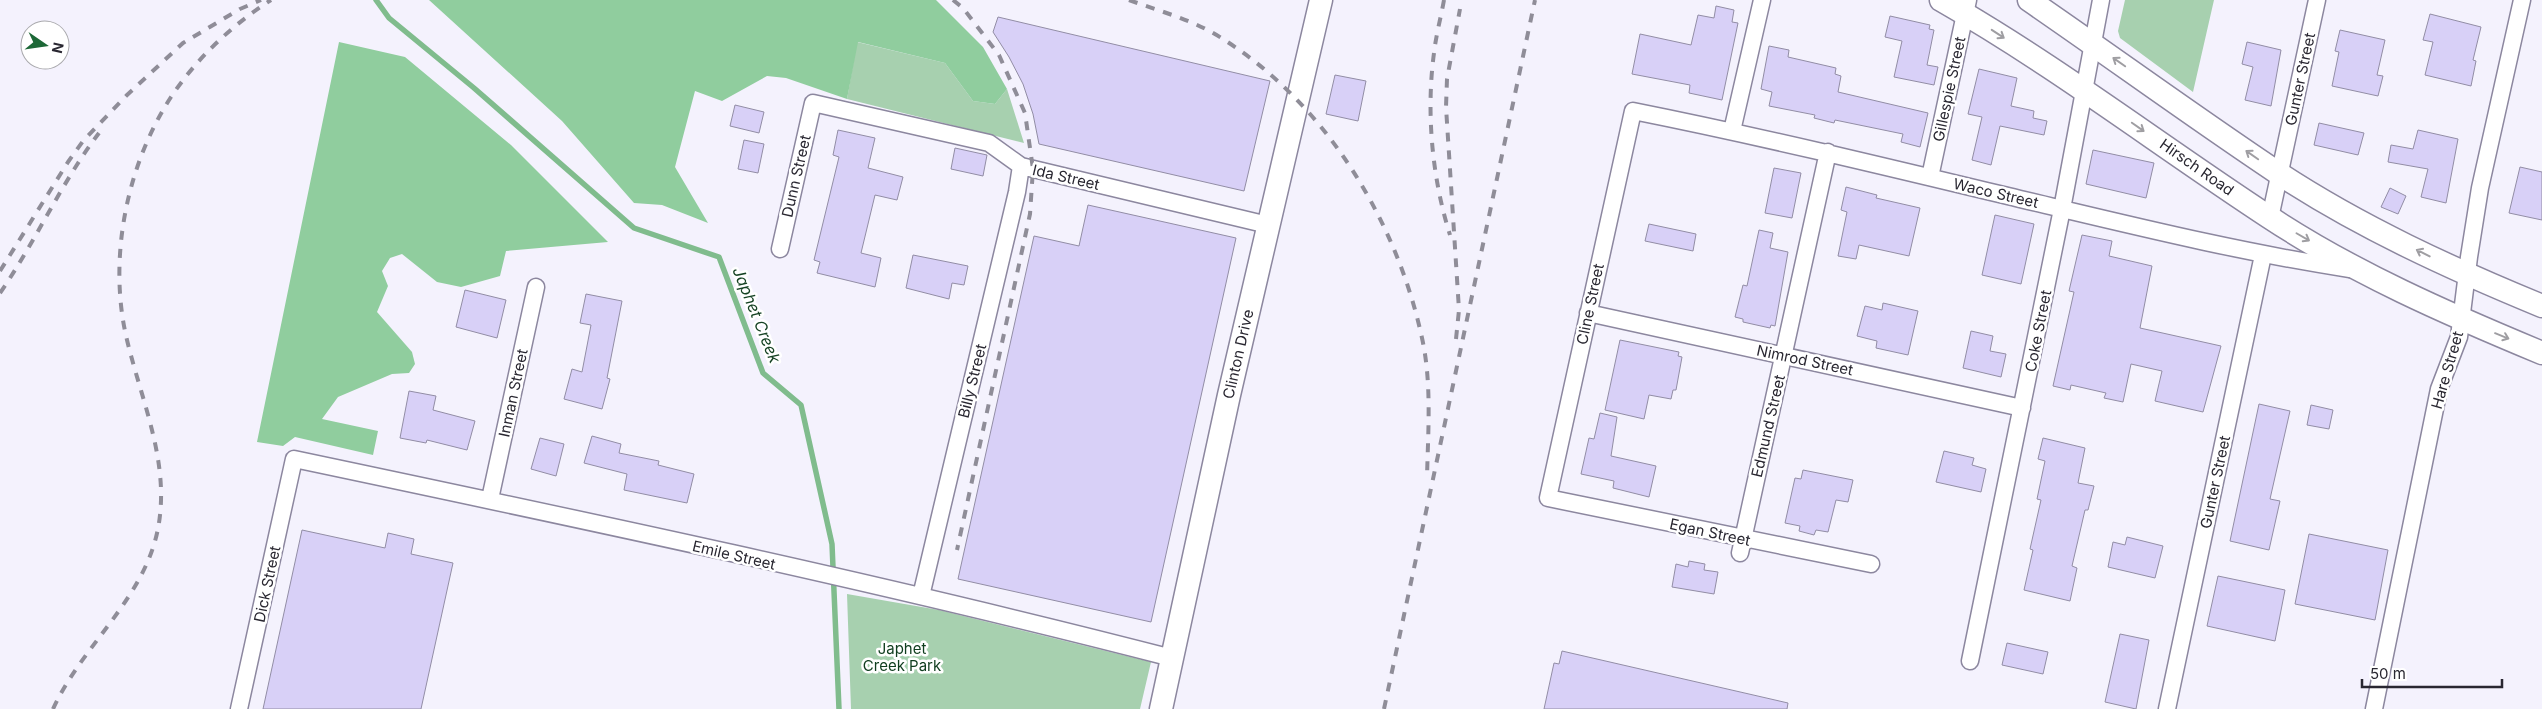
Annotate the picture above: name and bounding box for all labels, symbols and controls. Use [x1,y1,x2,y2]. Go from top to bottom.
north arrow [20,20,70,70]
one-way arrow [1990,30,2004,40]
street label: Gunter Street [2281,31,2319,127]
street label: Gillespie Street [1929,35,1969,143]
text: N [49,41,68,55]
one-way arrow [2112,57,2126,67]
one-way arrow [2131,122,2145,132]
street label: Dunn Street [777,133,815,219]
street label: Hirsch Road [2156,135,2238,199]
one-way arrow [2245,150,2259,160]
street label: Ida Street [1031,160,1101,194]
street label: Waco Street [1952,174,2040,212]
one-way arrow [2295,232,2309,242]
one-way arrow [2415,248,2430,258]
street label: Cline Street [1572,262,1608,346]
water label: Japhet Creek [729,264,785,366]
street label: Coke Street [2021,288,2055,374]
street label: Clinton Drive [1218,307,1258,401]
street label: Hare Street [2427,329,2467,411]
one-way arrow [2494,332,2509,341]
street label: Nimrod Street [1755,340,1855,380]
street label: Billy Street [954,342,990,420]
street label: Inman Street [494,347,532,439]
street label: Edmund Street [1747,373,1789,479]
street label: Gunter Street [2196,434,2234,530]
street label: Egan Street [1668,514,1752,550]
street label: Emile Street [691,536,777,574]
street label: Dick Street [250,544,284,624]
park label: Japhet Creek Park [863,639,942,675]
scale bar [2362,656,2502,688]
text: 50 m [2370,664,2406,683]

